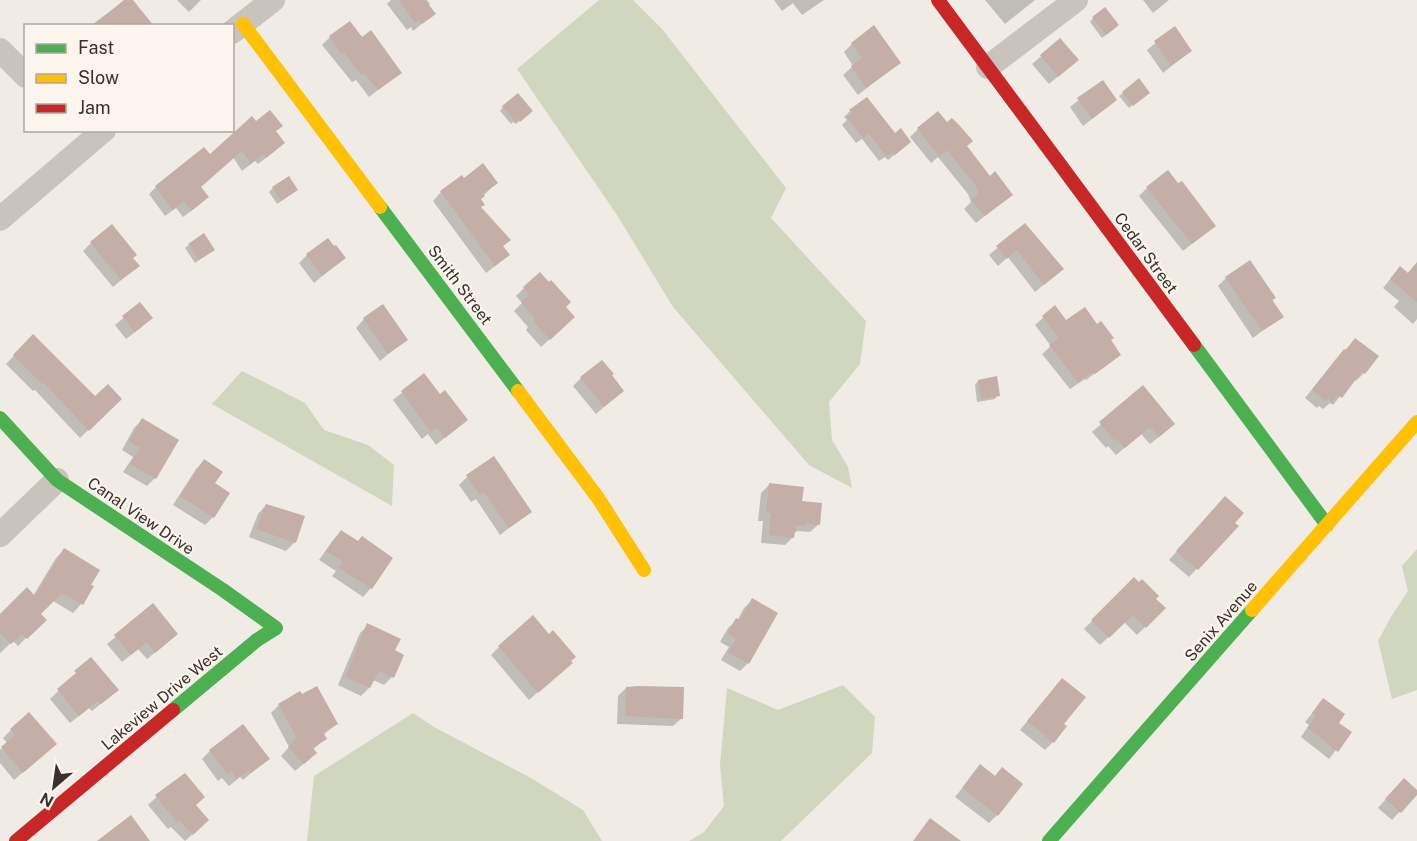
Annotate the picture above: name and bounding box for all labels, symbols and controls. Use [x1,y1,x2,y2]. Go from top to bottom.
legend [24,24,234,132]
text: Fast [78,37,114,58]
text: Slow [78,67,119,88]
text: Jam [78,97,111,118]
street label: Cedar Street [1110,209,1182,297]
street label: Smith Street [424,242,496,328]
street label: Canal View Drive [84,473,198,559]
street label: Senix Avenue [1181,577,1261,665]
street label: Lakeview Drive West [98,642,226,754]
north arrow [24,757,84,817]
text: N [37,788,57,811]

